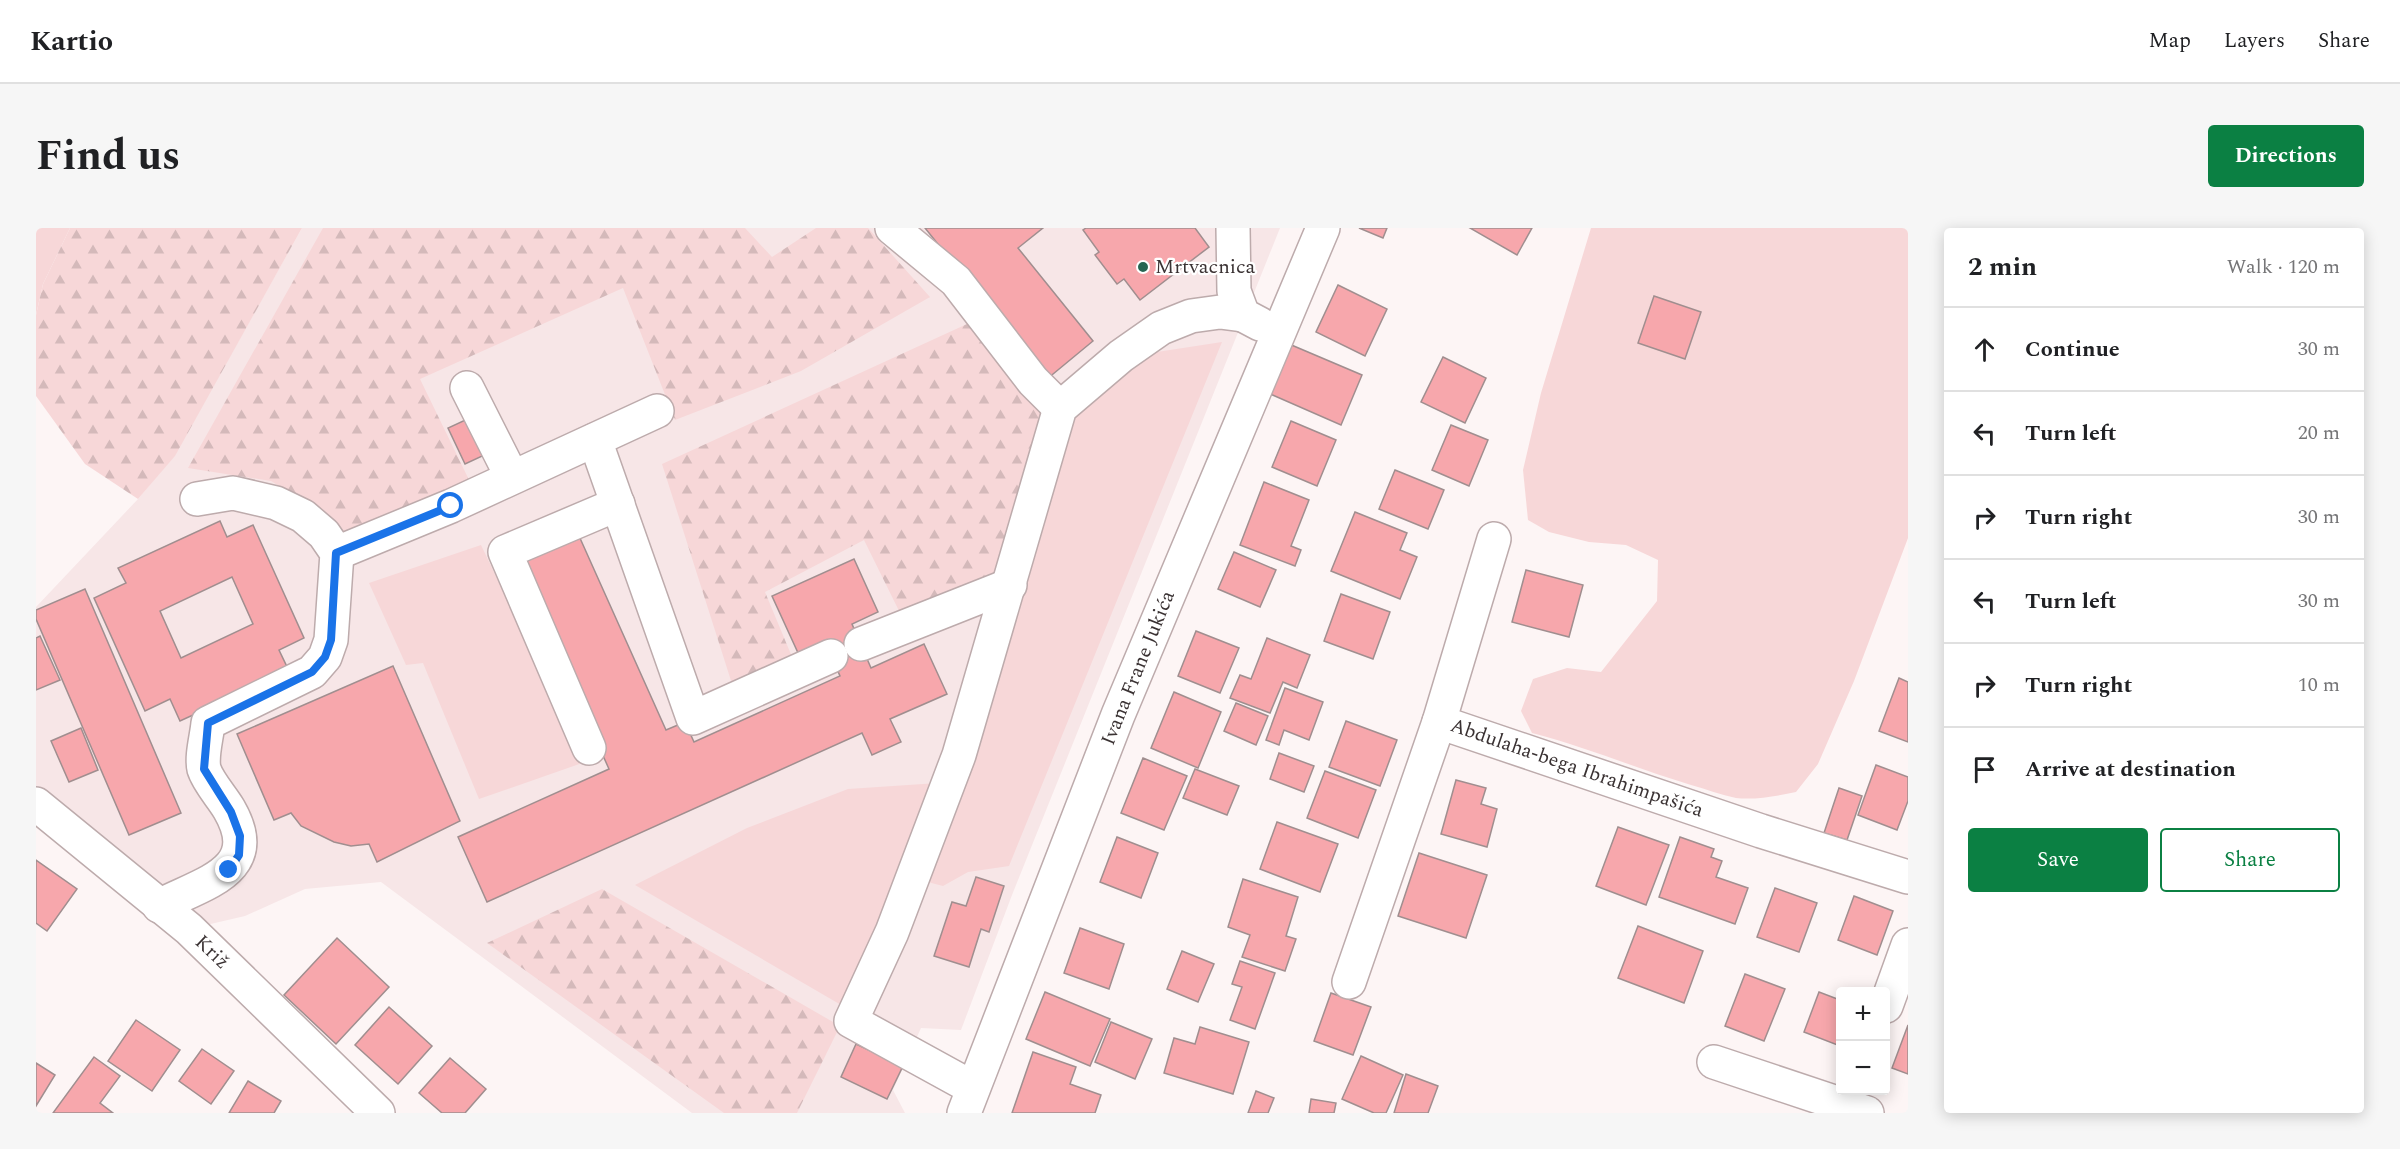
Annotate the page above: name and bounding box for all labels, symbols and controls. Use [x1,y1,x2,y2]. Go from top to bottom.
text: Kartio [30,20,113,63]
text: Map [2149,25,2191,57]
text: Layers [2224,25,2285,57]
text: Share [2318,25,2370,57]
text: Find us [36,125,180,188]
button: Directions [2208,125,2364,187]
text: 2 min [1968,247,2037,287]
place label: Mrtvacnica [1155,252,1256,282]
text: Walk · 120 m [2227,252,2340,282]
marker: Mrtvacnica [1136,260,1150,274]
icon: ahead [1968,333,2001,366]
text: Continue [2025,333,2120,366]
text: 30 m [2298,334,2340,364]
icon: left [1968,417,2001,450]
text: Turn left [2025,417,2117,450]
text: 20 m [2298,418,2340,448]
route start [437,492,463,518]
icon: right [1968,501,2001,534]
text: Turn right [2025,501,2132,534]
text: 30 m [2298,502,2340,532]
icon: left [1968,585,2001,618]
text: Turn left [2025,585,2117,618]
street label: Ivana Frane Jukića [1093,586,1183,750]
text: 30 m [2298,586,2340,616]
icon: right [1968,669,2001,702]
text: Turn right [2025,669,2132,702]
text: 10 m [2298,670,2340,700]
street label: Abdulaha-bega Ibrahimpašića [1446,711,1708,826]
icon: arrive [1968,753,2001,786]
text: Arrive at destination [2025,753,2236,786]
button: Save [1968,828,2148,892]
button: Share [2160,828,2340,892]
route end [215,856,241,882]
street label: Križ [188,928,236,976]
map controls [1836,987,1890,1095]
button: + [1836,987,1890,1041]
button: − [1836,1041,1890,1095]

